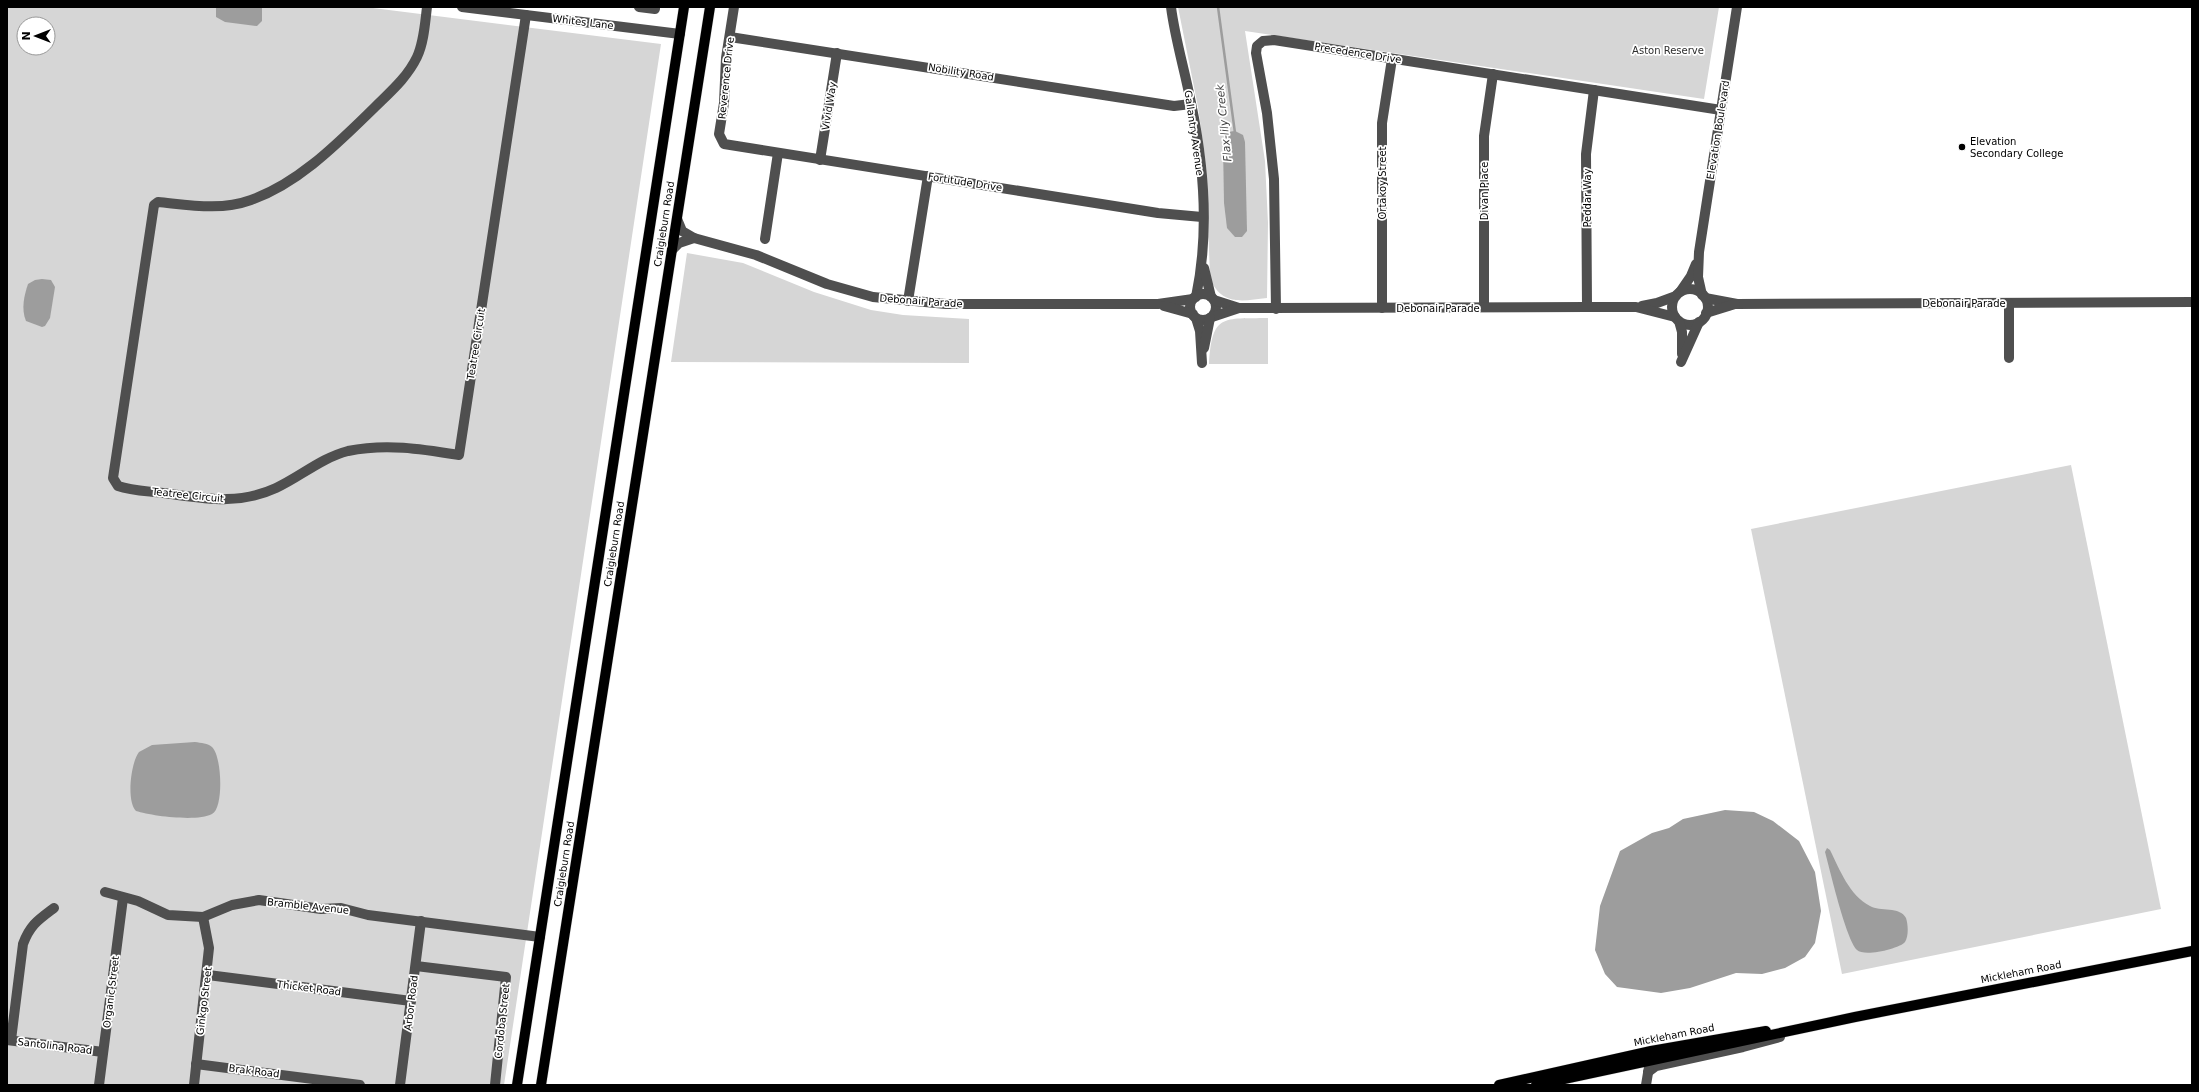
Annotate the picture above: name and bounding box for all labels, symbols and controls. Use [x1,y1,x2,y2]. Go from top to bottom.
street label: Whites Lane [552,13,614,31]
north arrow [16,16,56,56]
text: N [20,31,33,41]
street label: Reverence Drive [716,36,736,120]
street label: Precedence Drive [1314,41,1402,65]
park label: Aston Reserve [1632,45,1704,56]
street label: Nobility Road [927,61,995,83]
street label: Elevation Boulevard [1705,80,1731,180]
street label: Vivid Way [820,81,838,131]
water label: Flax-lily Creek [1213,83,1235,162]
street label: Gallantry Avenue [1183,90,1205,176]
place label: Elevation Secondary College [1970,136,2063,159]
marker: Elevation Secondary College [1957,142,1967,152]
street label: Ortakoy Street [1377,146,1388,220]
street label: Divan Place [1479,162,1490,220]
street label: Peddar Way [1582,168,1593,228]
street label: Fortitude Drive [927,171,1003,193]
street label: Craigieburn Road [652,180,676,268]
street label: Debonair Parade [879,293,963,309]
street label: Debonair Parade [1922,298,2006,309]
street label: Debonair Parade [1396,303,1480,314]
street label: Teatree Circuit [465,307,487,381]
street label: Teatree Circuit [151,486,225,504]
street label: Craigieburn Road [602,500,626,588]
street label: Craigieburn Road [552,820,576,908]
street label: Bramble Avenue [266,896,350,916]
street label: Organic Street [101,955,121,1029]
street label: Mickleham Road [1980,959,2062,985]
street label: Ginkgo Street [194,966,214,1036]
street label: Arbor Road [402,975,420,1031]
street label: Thicket Road [275,978,342,997]
street label: Cordoba Street [493,983,511,1059]
street label: Mickleham Road [1633,1022,1715,1048]
street label: Santolina Road [17,1036,93,1056]
street label: Brak Road [228,1062,280,1080]

